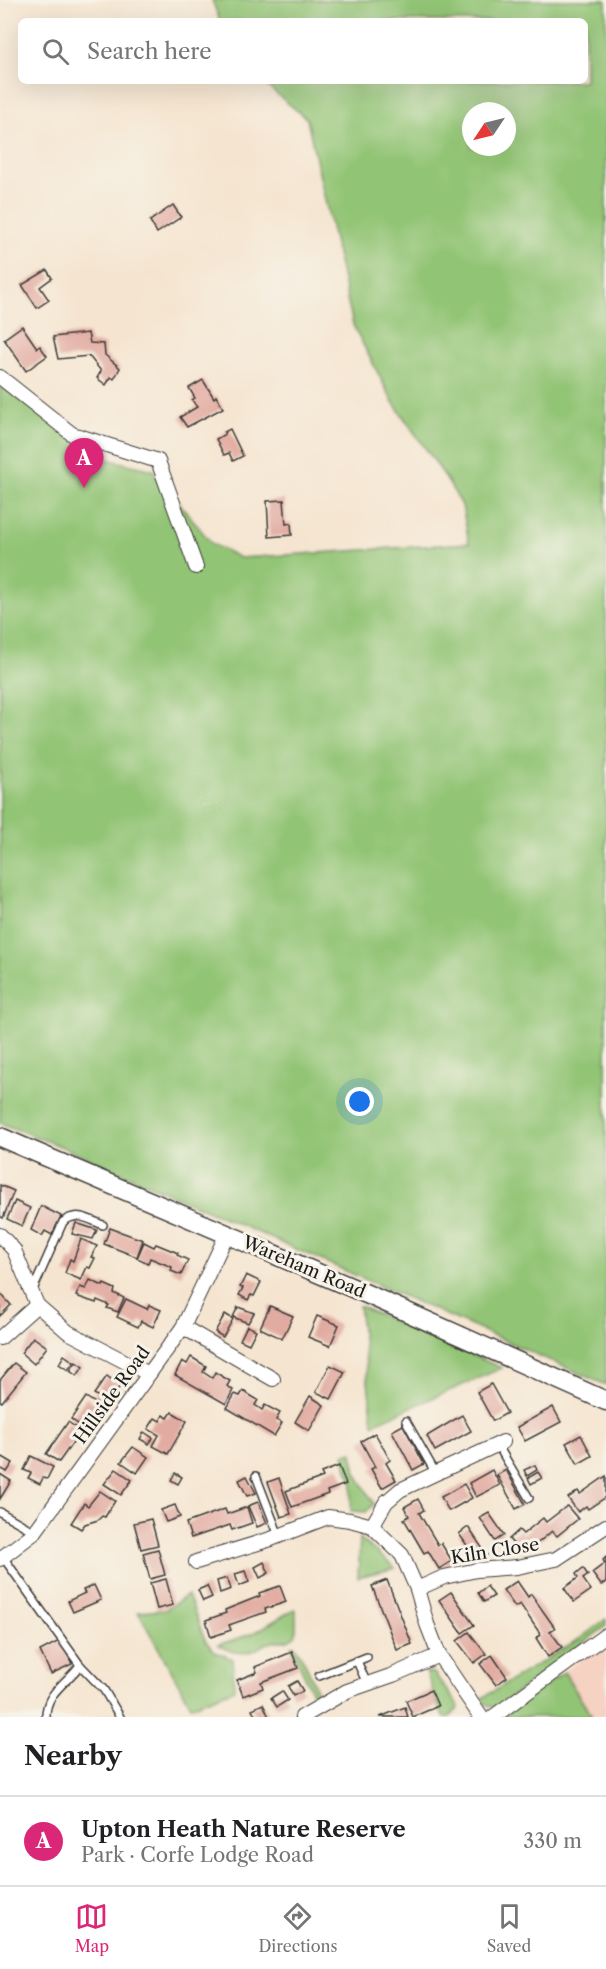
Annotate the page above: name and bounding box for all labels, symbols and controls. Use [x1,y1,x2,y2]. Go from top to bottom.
search box [18,18,588,84]
icon: search [39,35,72,68]
text: Search here [87,38,212,65]
north arrow [462,102,516,156]
pin: A [64,438,104,488]
your location [345,1087,374,1116]
street label: Wareham Road [238,1231,369,1303]
street label: Hillside Road [69,1342,155,1448]
street label: Kiln Close [449,1533,541,1569]
text: Nearby [24,1740,122,1772]
text: Upton Heath Nature Reserve [81,1816,406,1843]
text: A [36,1829,51,1853]
text: 330 m [523,1829,582,1853]
text: Park · Corfe Lodge Road [81,1843,314,1867]
tab: Map [75,1900,109,1956]
tab: Directions [258,1900,337,1956]
tab: Saved [487,1900,531,1956]

